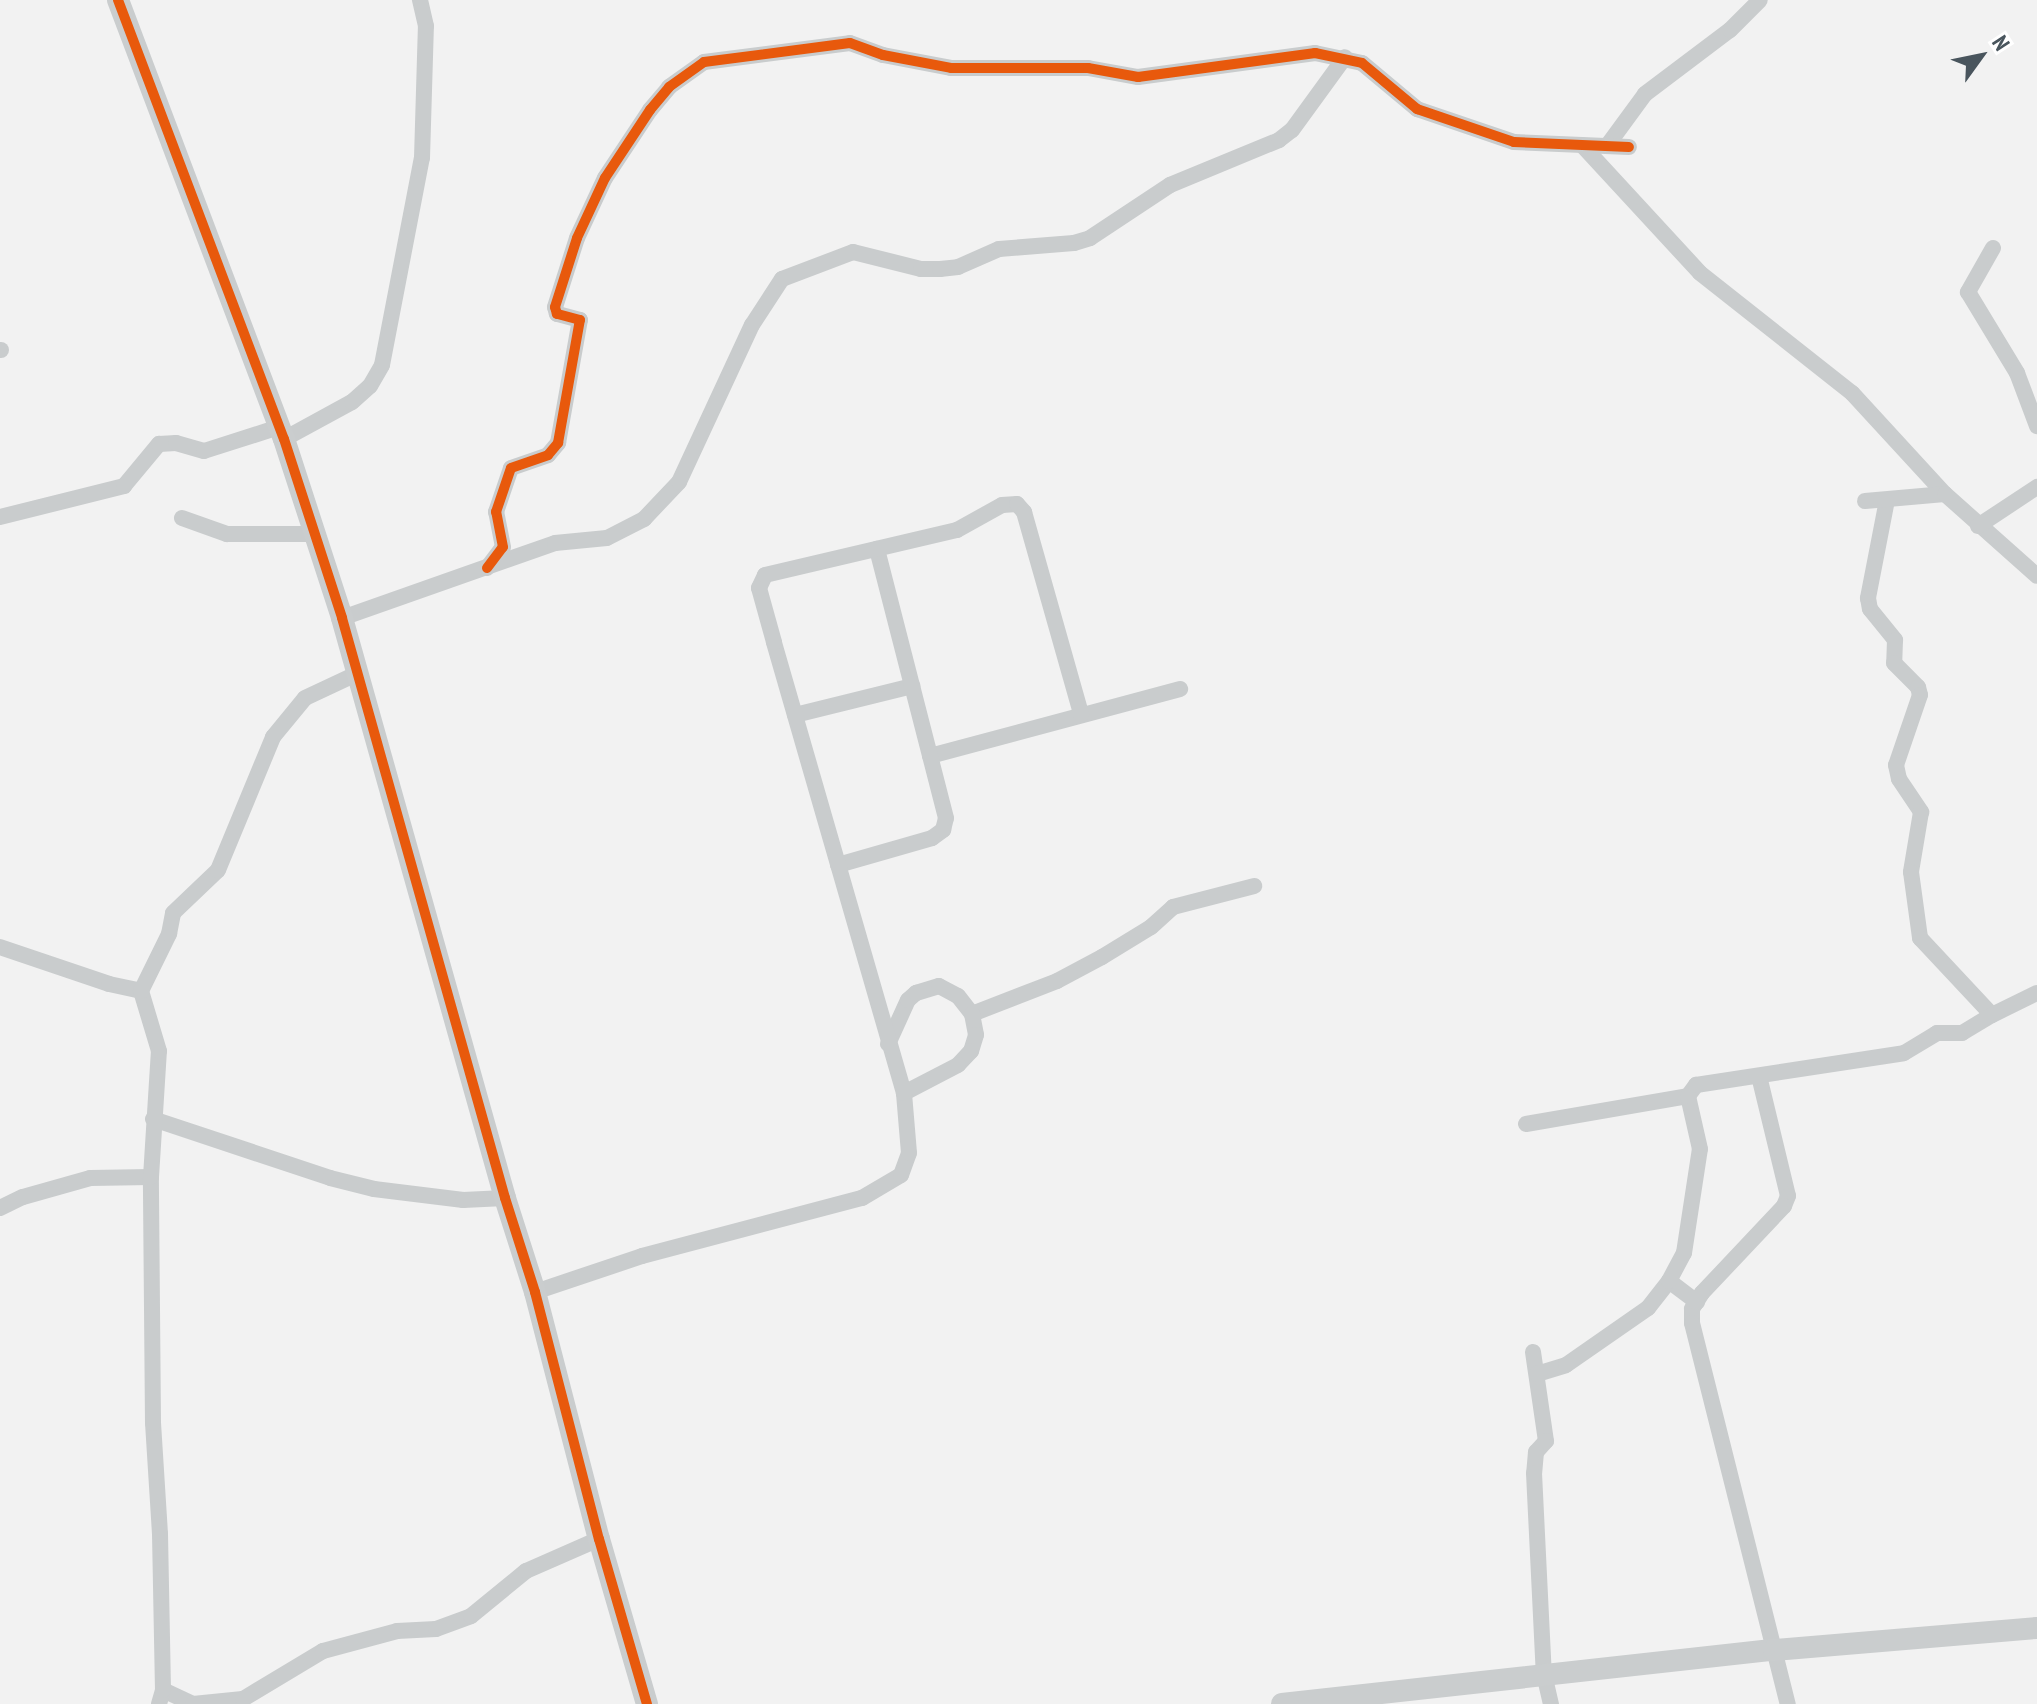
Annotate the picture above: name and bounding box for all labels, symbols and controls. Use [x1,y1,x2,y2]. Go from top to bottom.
north arrow [1941,16,2021,96]
text: N [1986,30,2016,56]

